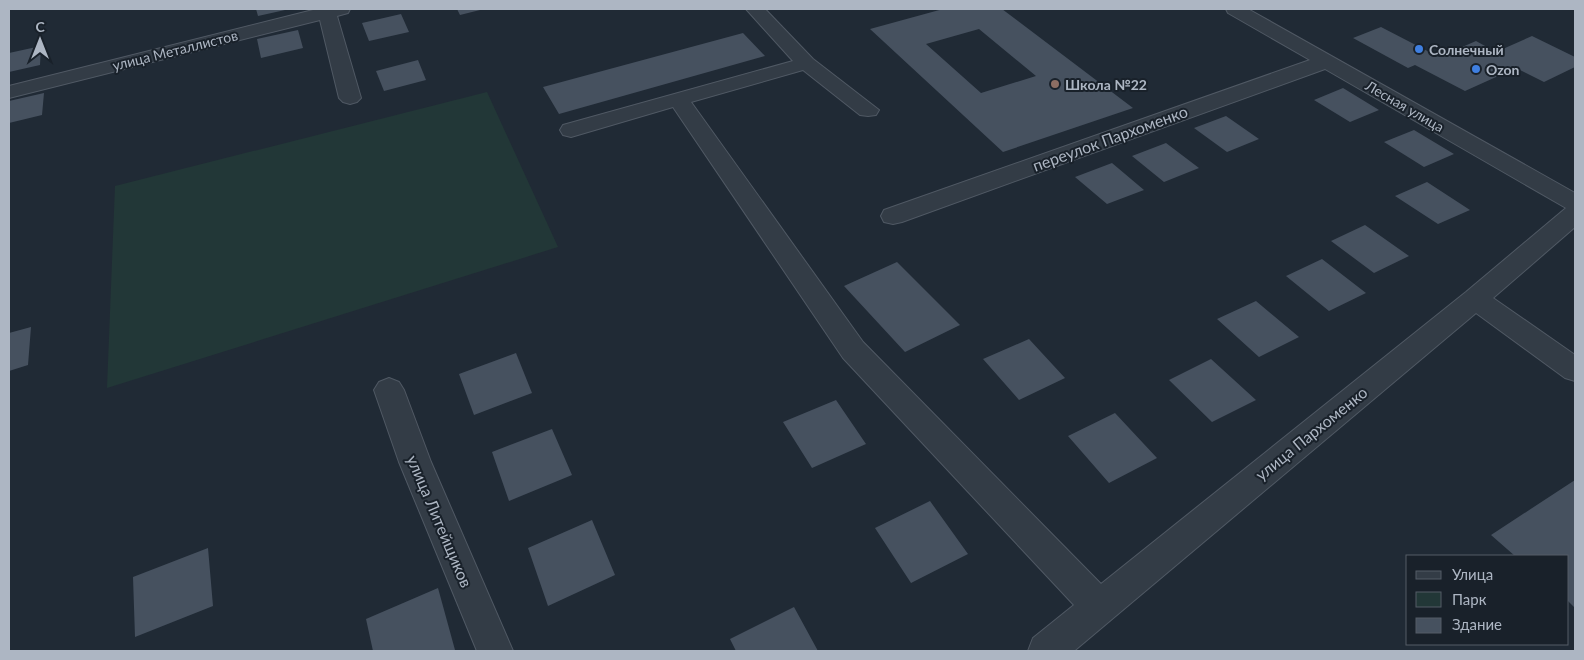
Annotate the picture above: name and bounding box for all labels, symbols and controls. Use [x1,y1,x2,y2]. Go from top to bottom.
north arrow [15,15,65,65]
text: С [35,18,45,35]
street label: улица Металлистов [111,26,240,74]
place label: Солнечный [1429,41,1504,58]
marker: Солнечный [1413,43,1425,55]
place label: Ozon [1486,61,1520,78]
marker: Ozon [1470,63,1482,75]
place label: Школа №22 [1065,76,1147,93]
street label: Лесная улица [1362,76,1447,135]
marker: Школа №22 [1049,78,1061,90]
street label: переулок Пархоменко [1030,101,1190,175]
street label: улица Пархоменко [1251,382,1371,484]
street label: улица Литейщиков [404,452,476,590]
legend [1406,555,1569,645]
text: Улица [1452,565,1493,583]
text: Парк [1452,590,1487,608]
text: Здание [1452,615,1502,633]

